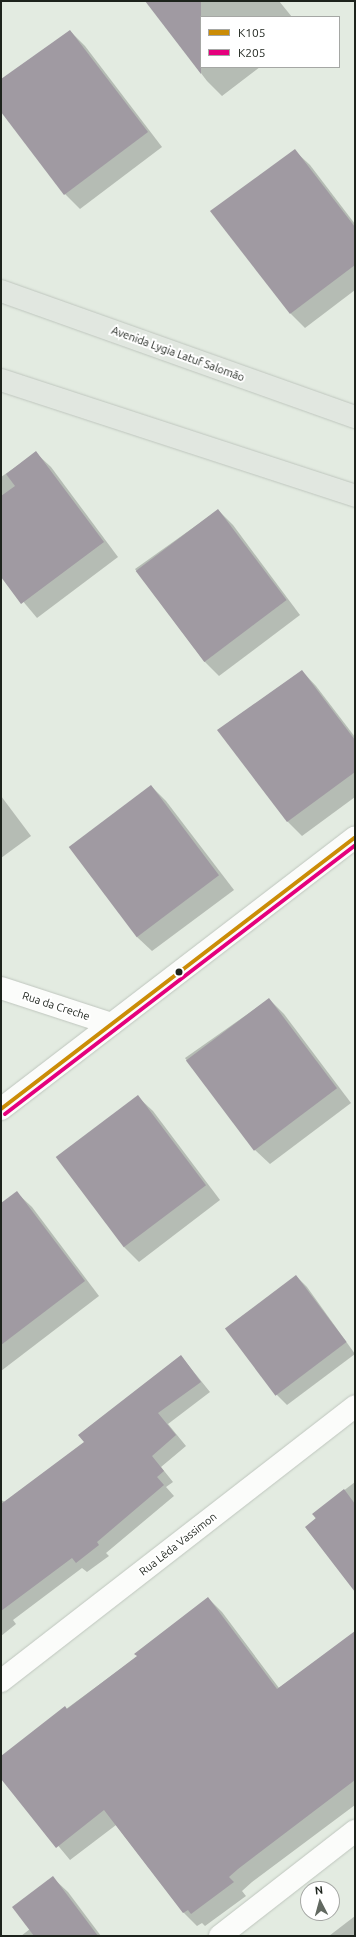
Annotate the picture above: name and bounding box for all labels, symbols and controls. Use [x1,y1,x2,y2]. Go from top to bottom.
legend [200,16,340,68]
text: K105 [238,26,266,39]
text: K205 [238,46,266,59]
street label: Avenida Lygia Latuf Salomão [110,324,246,384]
unlabelled marker [174,967,184,977]
street label: Rua da Creche [21,989,91,1023]
street label: Rua Lêda Vassimon [137,1510,219,1578]
north arrow [300,1881,340,1921]
text: N [314,1884,324,1896]

